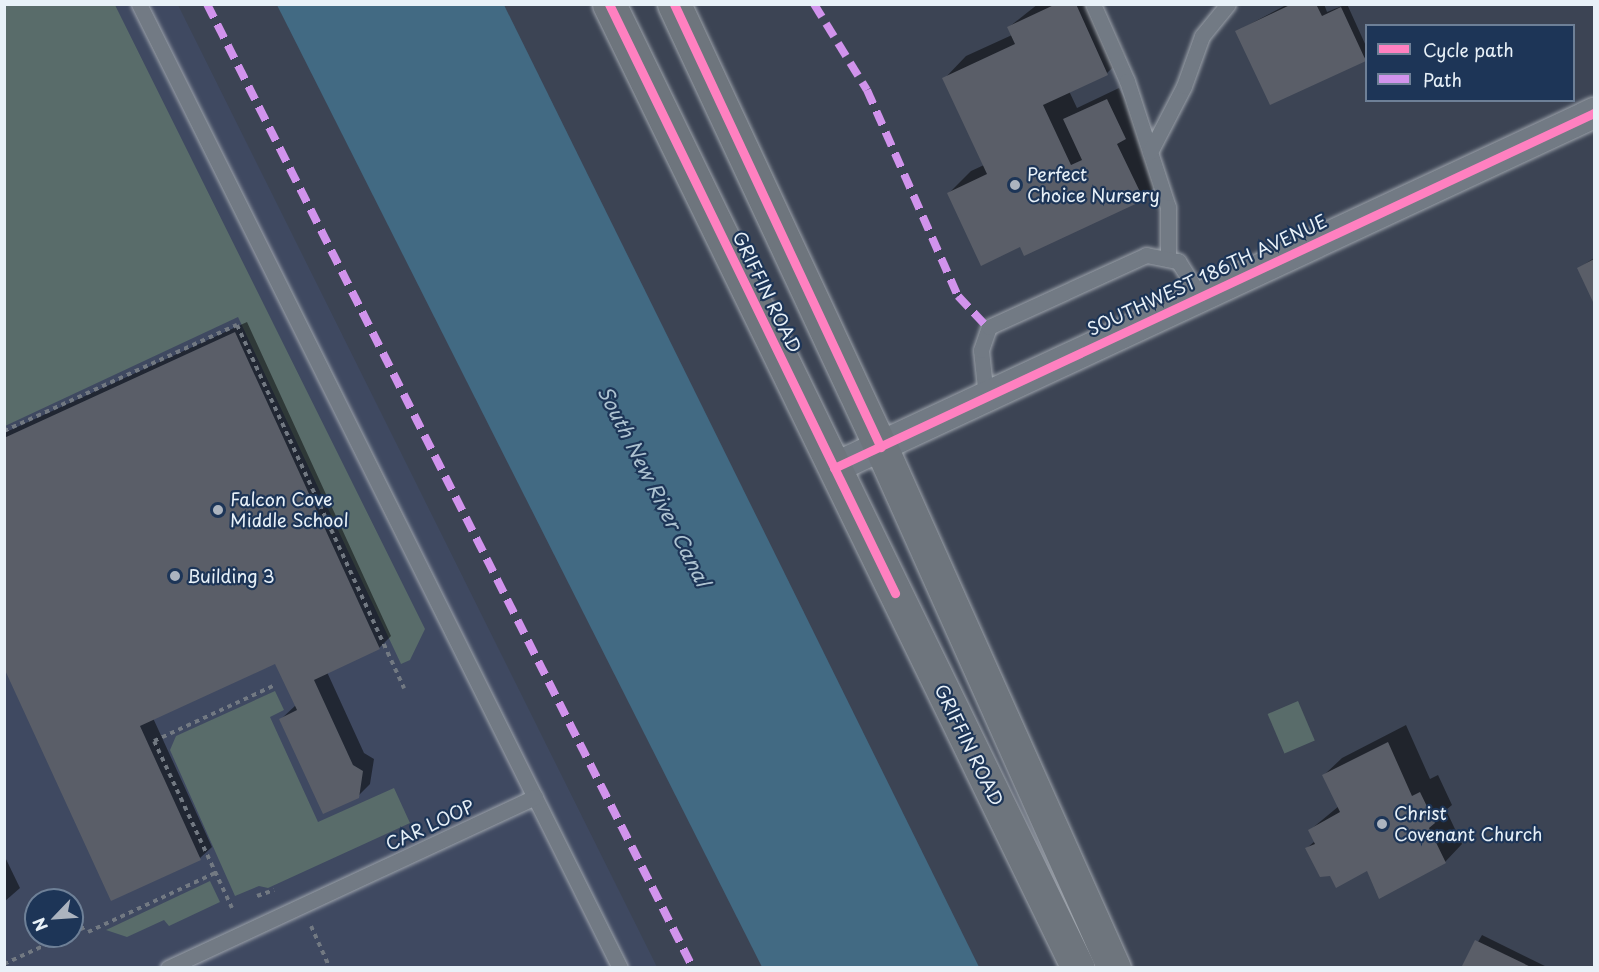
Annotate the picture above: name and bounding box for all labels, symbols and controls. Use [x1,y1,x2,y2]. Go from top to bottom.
legend [1365,24,1575,102]
text: Cycle path [1423,36,1514,63]
text: Path [1423,66,1462,93]
place label: Perfect Choice Nursery [1027,164,1161,207]
marker: Perfect Choice Nursery [1008,178,1022,192]
street label: SOUTHWEST 186TH AVENUE [1084,210,1330,340]
street label: GRIFFIN ROAD [728,227,806,357]
water label: South New River Canal [593,381,715,591]
place label: Falcon Cove Middle School [230,489,350,532]
marker: Falcon Cove Middle School [211,503,225,517]
place label: Building 3 [187,565,275,587]
marker: Building 3 [168,569,182,583]
street label: GRIFFIN ROAD [930,680,1008,810]
street label: CAR LOOP [382,795,478,855]
place label: Christ Covenant Church [1394,803,1542,846]
marker: Christ Covenant Church [1375,817,1389,831]
north arrow [24,888,84,948]
text: N [26,914,53,936]

